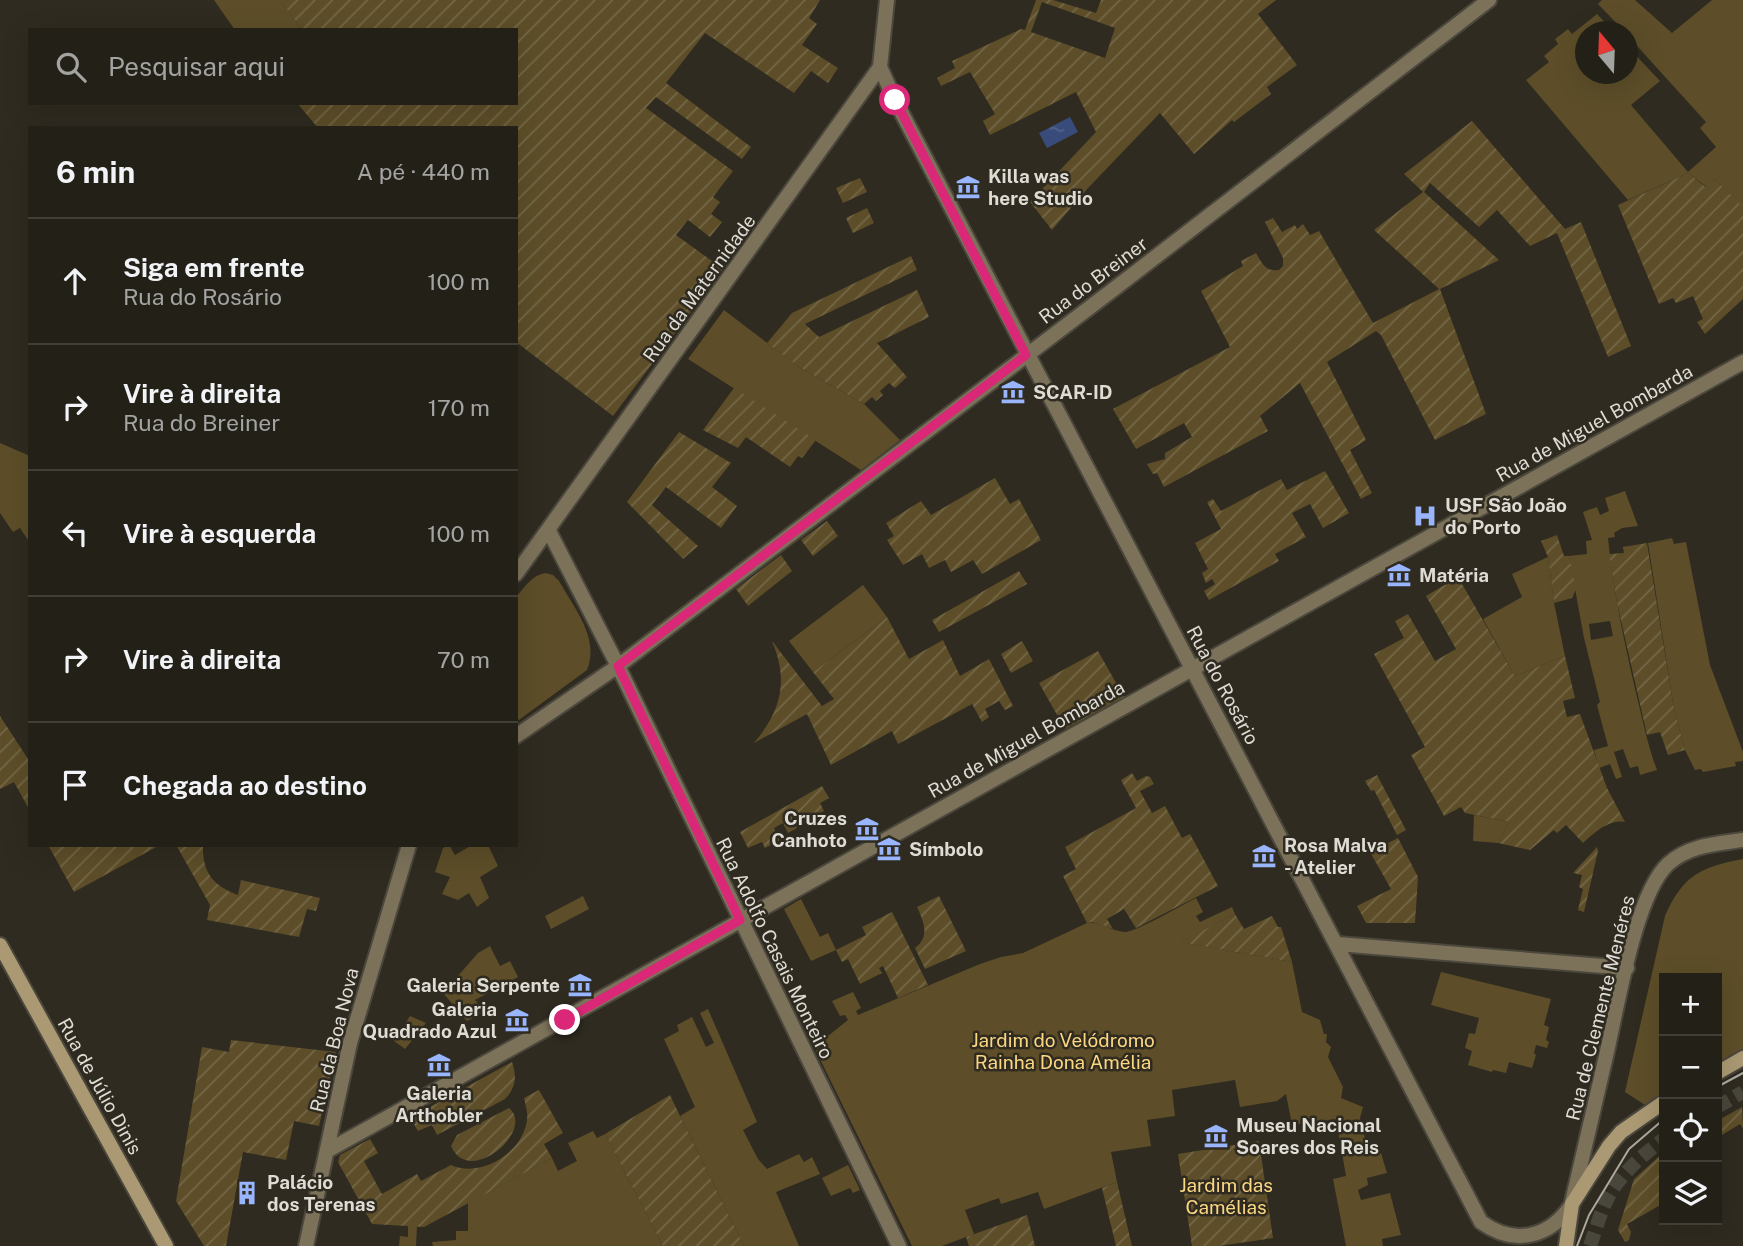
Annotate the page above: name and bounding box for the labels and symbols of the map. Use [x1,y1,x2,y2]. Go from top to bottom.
north arrow [1575,21,1638,84]
route start [879,84,910,115]
place label: Killa was here Studio [988,165,1093,209]
museum icon: Killa was here Studio [954,173,982,201]
street label: Rua da Maternidade [638,210,760,366]
street label: Rua do Breiner [1034,232,1152,328]
street label: Rua de Miguel Bombarda [1492,360,1696,486]
museum icon: SCAR-ID [999,378,1027,406]
place label: SCAR-ID [1033,381,1112,403]
place label: USF São João do Porto [1445,494,1567,538]
hospital icon: USF São João do Porto [1411,502,1439,530]
museum icon: Matéria [1385,561,1413,589]
place label: Matéria [1419,564,1489,586]
street label: Rua do Rosário [1182,622,1264,748]
street label: Rua de Miguel Bombarda [924,676,1128,802]
place label: Cruzes Canhoto [771,807,847,851]
museum icon: Cruzes Canhoto [853,815,881,843]
street label: Rua Adolfo Casais Monteiro [712,834,838,1062]
place label: Rosa Malva - Atelier [1284,834,1387,878]
museum icon: Símbolo [875,835,903,863]
place label: Símbolo [909,838,983,860]
museum icon: Rosa Malva - Atelier [1250,842,1278,870]
street label: Rua de Clemente Menéres [1561,893,1639,1123]
street label: Rua da Boa Nova [305,965,363,1115]
museum icon: Galeria Serpente [566,971,594,999]
place label: Galeria Serpente [406,974,560,996]
place label: Galeria Quadrado Azul [363,998,497,1042]
route end [549,1004,580,1035]
museum icon: Galeria Quadrado Azul [503,1006,531,1034]
street label: Rua de Júlio Dinis [53,1014,147,1158]
park label: Jardim do Velódromo Rainha Dona Amélia [971,1029,1155,1073]
museum icon: Galeria Arthobler [425,1051,453,1079]
place label: Galeria Arthobler [395,1082,483,1126]
place label: Museu Nacional Soares dos Reis [1236,1114,1381,1158]
museum icon: Museu Nacional Soares dos Reis [1202,1122,1230,1150]
place label: Palácio dos Terenas [267,1171,375,1215]
park label: Jardim das Camélias [1179,1174,1273,1218]
building icon: Palácio dos Terenas [233,1179,261,1207]

